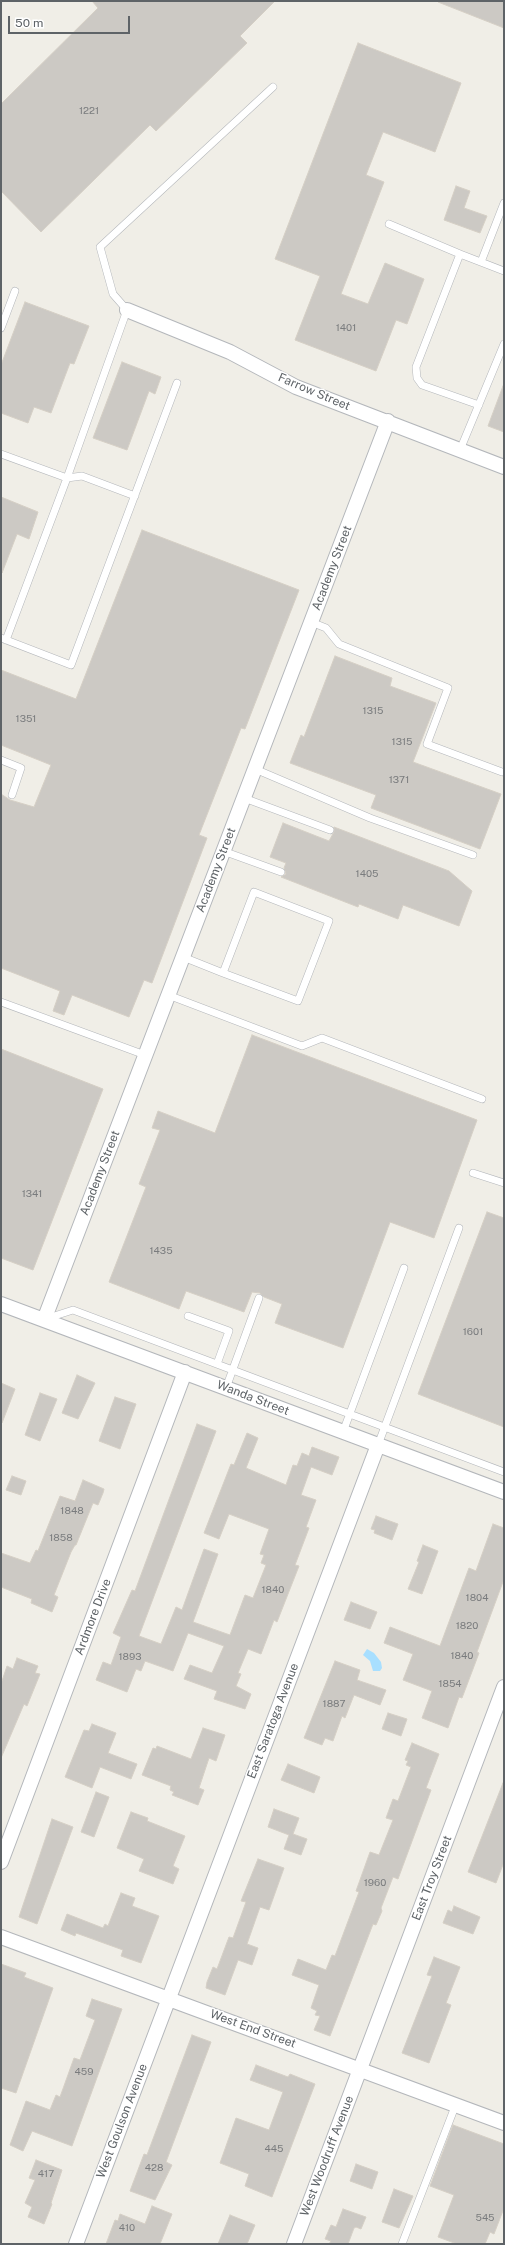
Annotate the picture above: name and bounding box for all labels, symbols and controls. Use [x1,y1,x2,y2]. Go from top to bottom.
scale bar [10,8,132,34]
text: 50 m [15,16,43,30]
house number: 1221 [79,105,99,117]
house number: 1401 [336,322,356,334]
street label: Farrow Street [276,370,352,414]
street label: Academy Street [309,523,355,613]
house number: 1315 [363,705,383,717]
house number: 1351 [16,713,36,725]
house number: 1315 [392,736,412,748]
house number: 1371 [389,774,409,786]
street label: Academy Street [193,825,239,915]
house number: 1405 [356,868,378,880]
street label: Academy Street [77,1128,123,1218]
house number: 1341 [22,1188,42,1200]
house number: 1435 [149,1245,173,1257]
house number: 1601 [463,1326,483,1338]
street label: Wanda Street [215,1378,291,1418]
house number: 1848 [60,1505,84,1517]
house number: 1858 [49,1532,73,1544]
street label: Ardmore Drive [72,1577,114,1657]
house number: 1840 [262,1584,284,1596]
house number: 1804 [466,1592,488,1604]
house number: 1820 [456,1620,478,1632]
house number: 1840 [451,1650,473,1662]
house number: 1893 [119,1651,141,1663]
street label: East Saratoga Avenue [244,1661,302,1781]
house number: 1854 [438,1678,462,1690]
house number: 1887 [323,1698,345,1710]
street label: East Troy Street [409,1833,455,1923]
house number: 1960 [364,1877,386,1889]
street label: West End Street [208,2007,298,2051]
street label: West Goulson Avenue [94,2062,150,2180]
house number: 459 [75,2066,93,2078]
street label: West Woodruff Avenue [297,2094,357,2218]
house number: 445 [265,2143,283,2155]
house number: 428 [145,2162,163,2174]
house number: 417 [38,2168,54,2180]
house number: 545 [475,2212,495,2224]
house number: 410 [119,2222,135,2234]

